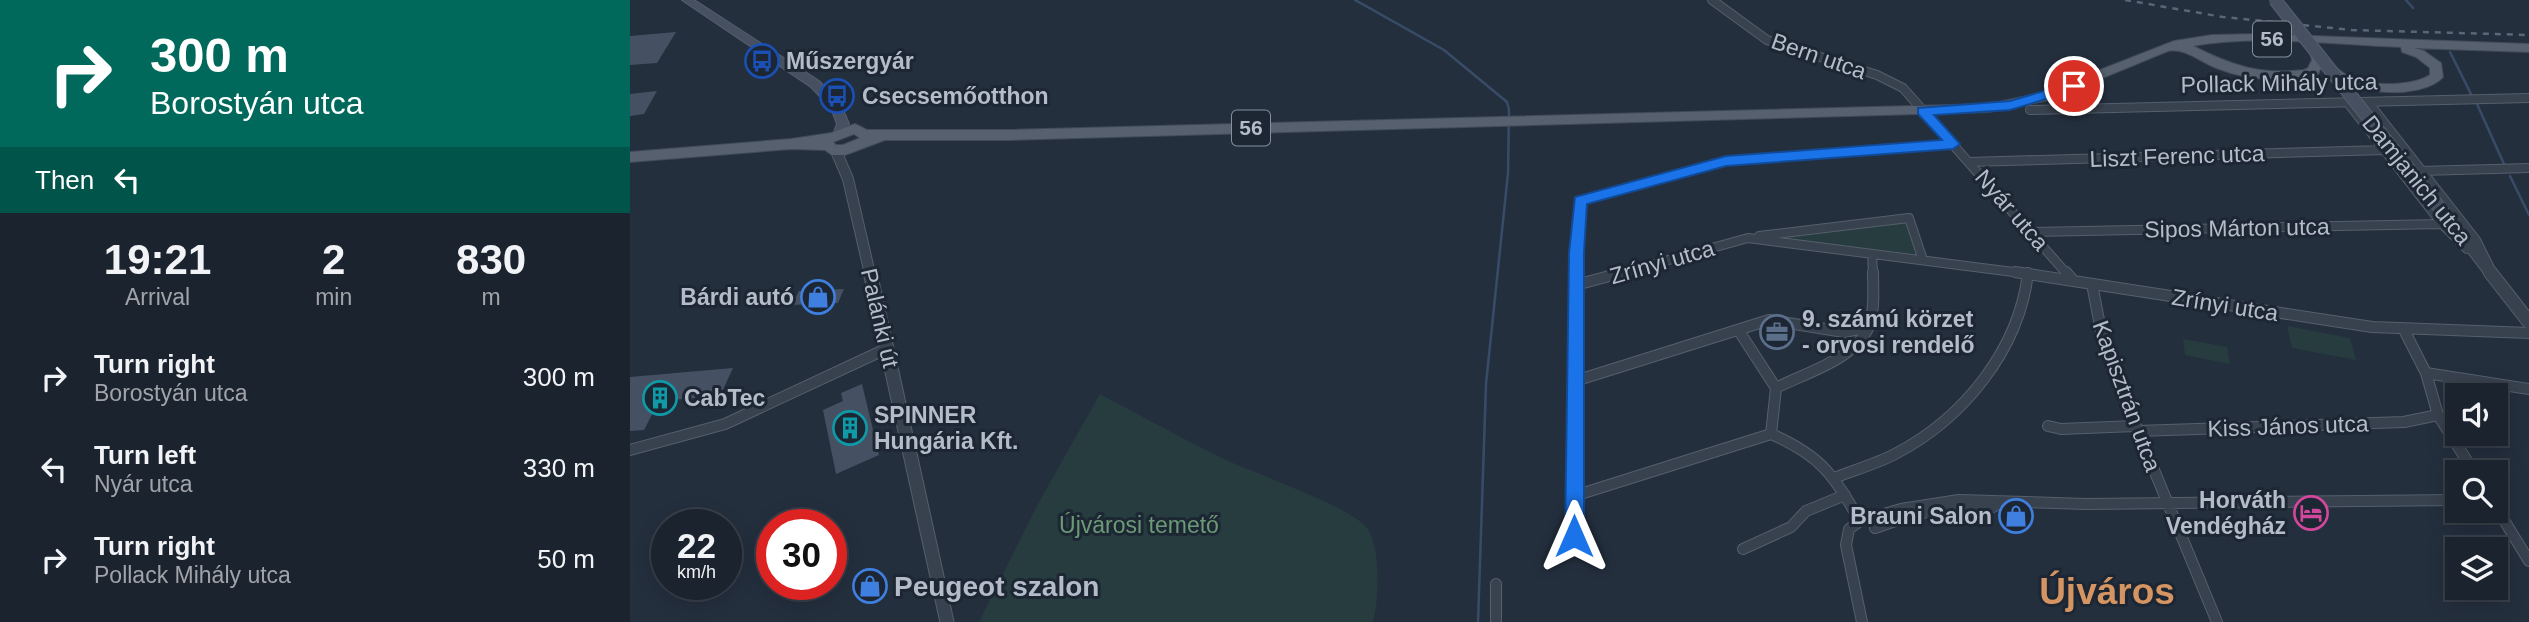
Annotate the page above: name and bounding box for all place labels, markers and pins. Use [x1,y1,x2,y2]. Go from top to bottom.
bus stop icon: Műszergyár [743,42,781,80]
place label: Műszergyár [786,48,914,74]
pin [2044,56,2104,116]
bus stop icon: Csecsemőotthon [818,77,856,115]
place label: Csecsemőotthon [862,83,1049,109]
shop icon: Bárdi autó [799,278,837,316]
place label: Bárdi autó [680,284,794,310]
place label: 9. számú körzet - orvosi rendelő [1802,306,1975,358]
office icon: 9. számú körzet - orvosi rendelő [1758,313,1796,351]
building icon: CabTec [641,379,679,417]
place label: CabTec [684,385,766,411]
place label: SPINNER Hungária Kft. [874,402,1018,454]
building icon: SPINNER Hungária Kft. [831,409,869,447]
place label: Horváth Vendégház [2166,487,2286,539]
hotel icon: Horváth Vendégház [2292,494,2330,532]
shop icon: Brauni Salon [1997,497,2035,535]
place label: Brauni Salon [1850,503,1992,529]
shop icon: Peugeot szalon [851,567,889,605]
place label: Peugeot szalon [894,571,1099,602]

